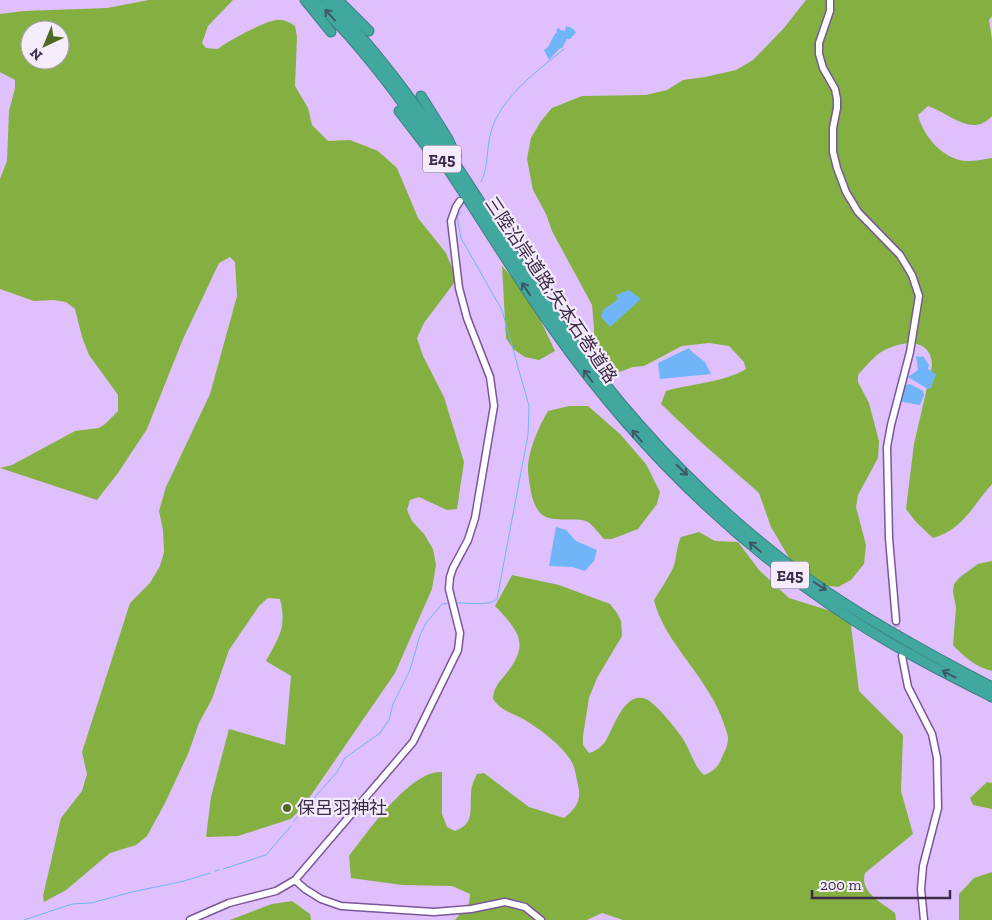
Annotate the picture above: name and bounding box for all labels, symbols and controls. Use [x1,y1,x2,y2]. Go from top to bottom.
one-way arrow [324,8,335,21]
north arrow [20,20,70,70]
text: N [26,44,46,64]
road number: E45 [423,146,461,172]
street label: 三陸沿岸道路;矢本石巻道路 [480,193,622,387]
one-way arrow [521,282,531,296]
one-way arrow [583,369,593,383]
one-way arrow [631,429,642,442]
one-way arrow [676,464,688,477]
one-way arrow [748,542,761,553]
road number: E45 [771,562,809,588]
one-way arrow [812,581,826,591]
one-way arrow [942,669,957,678]
place label: 保呂羽神社 [297,797,387,819]
marker: 保呂羽神社 [281,802,293,814]
scale bar [812,868,950,900]
text: 200 m [820,876,861,894]

